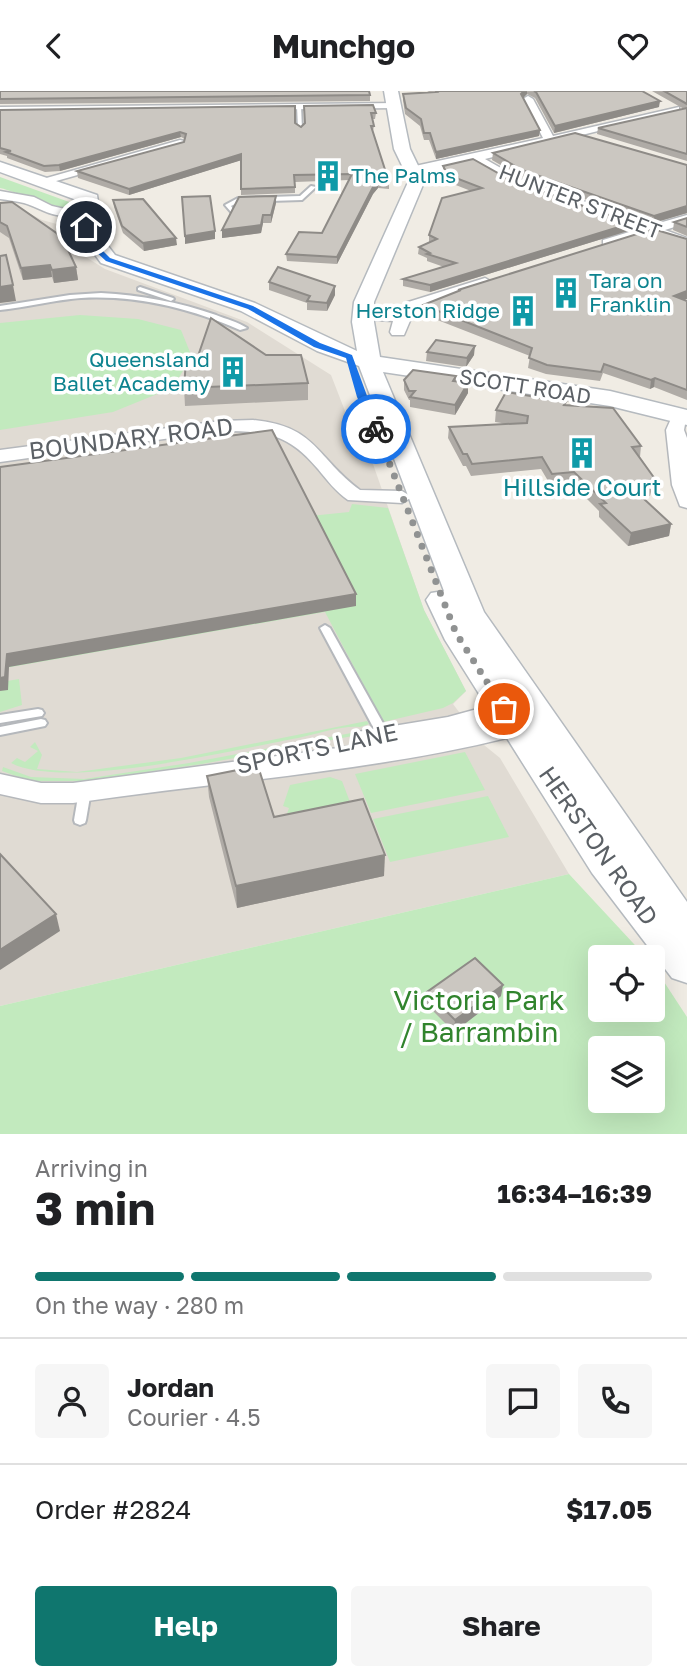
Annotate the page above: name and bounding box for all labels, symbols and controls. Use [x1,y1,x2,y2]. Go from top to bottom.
icon: back [35,27,73,65]
text: Munchgo [272,27,415,65]
icon: heart [614,27,652,65]
street label: HUNTER STREET [495,158,665,244]
building icon: The Palms [311,159,345,193]
place label: The Palms [351,162,456,188]
pin [56,197,116,257]
icon: home [67,208,105,246]
place label: Tara on Franklin [589,267,671,317]
building icon: Tara on Franklin [549,276,583,310]
building icon: Herston Ridge [506,294,540,328]
place label: Herston Ridge [355,297,500,323]
place label: Queensland Ballet Academy [53,346,210,396]
building icon: Queensland Ballet Academy [216,355,250,389]
street label: SCOTT ROAD [457,363,593,409]
courier [341,394,411,464]
icon: bike [357,410,395,448]
street label: BOUNDARY ROAD [27,411,234,464]
building icon: Hillside Court [565,436,599,470]
place label: Hillside Court [503,472,661,501]
pin [474,679,534,739]
icon: bag [485,690,523,728]
street label: SPORTS LANE [233,716,400,779]
street label: HERSTON ROAD [534,760,665,930]
map controls [588,945,665,1113]
button: locate [588,945,665,1022]
park label: Victoria Park / Barrambin [393,983,565,1048]
button: layers [588,1036,665,1113]
text: Arriving in [35,1154,148,1182]
text: 16:34–16:39 [497,1178,652,1209]
text: 3 min [35,1180,155,1235]
text: On the way · 280 m [35,1291,244,1319]
button: person [35,1364,109,1438]
button: chat [486,1364,560,1438]
button: phone [578,1364,652,1438]
text: Jordan [127,1372,214,1403]
text: Courier · 4.5 [127,1403,260,1431]
text: Order #2824 [35,1494,191,1525]
text: $17.05 [566,1494,652,1525]
button: Help [35,1586,337,1666]
button: Share [351,1586,652,1666]

